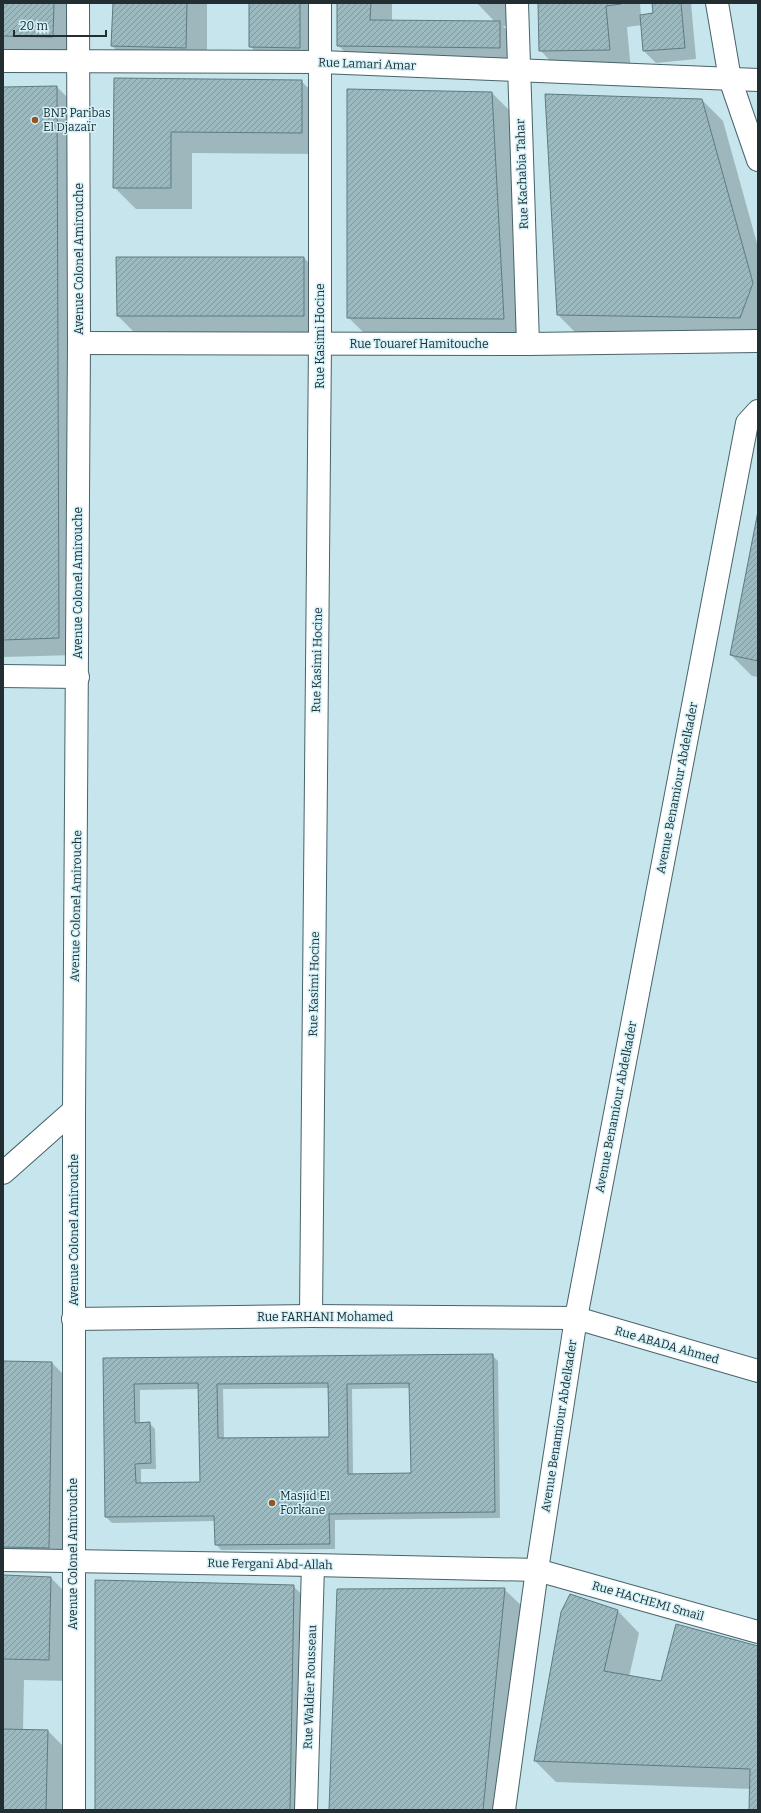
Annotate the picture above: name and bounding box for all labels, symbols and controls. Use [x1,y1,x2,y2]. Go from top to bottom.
scale bar [14,12,106,38]
text: 20 m [20,19,49,33]
street label: Rue Lamari Amar [318,55,417,73]
place label: BNP Paribas El Djazaïr [43,106,111,134]
marker: BNP Paribas El Djazaïr [30,115,40,125]
street label: Rue Kachabia Tahar [513,118,531,229]
street label: Avenue Colonel Amirouche [72,183,86,335]
street label: Rue Kasimi Hocine [313,283,327,389]
street label: Rue Touaref Hamitouche [349,337,489,351]
street label: Avenue Colonel Amirouche [71,507,85,659]
street label: Rue Kasimi Hocine [309,607,325,713]
street label: Avenue Benamiour Abdelkader [653,700,701,875]
street label: Avenue Colonel Amirouche [68,830,84,982]
street label: Rue Kasimi Hocine [306,931,322,1037]
street label: Avenue Benamiour Abdelkader [592,1019,640,1194]
street label: Avenue Colonel Amirouche [67,1154,81,1306]
street label: Rue FARHANI Mohamed [257,1310,393,1324]
street label: Rue ABADA Ahmed [613,1323,721,1367]
street label: Avenue Benamiour Abdelkader [538,1338,580,1513]
street label: Avenue Colonel Amirouche [66,1478,80,1630]
place label: Masjid El Forkane [280,1489,331,1517]
marker: Masjid El Forkane [267,1498,277,1508]
street label: Rue Fergani Abd-Allah [207,1556,333,1572]
street label: Rue HACHEMI Smaïl [591,1578,706,1624]
street label: Rue Waldier Rousseau [301,1624,319,1749]

